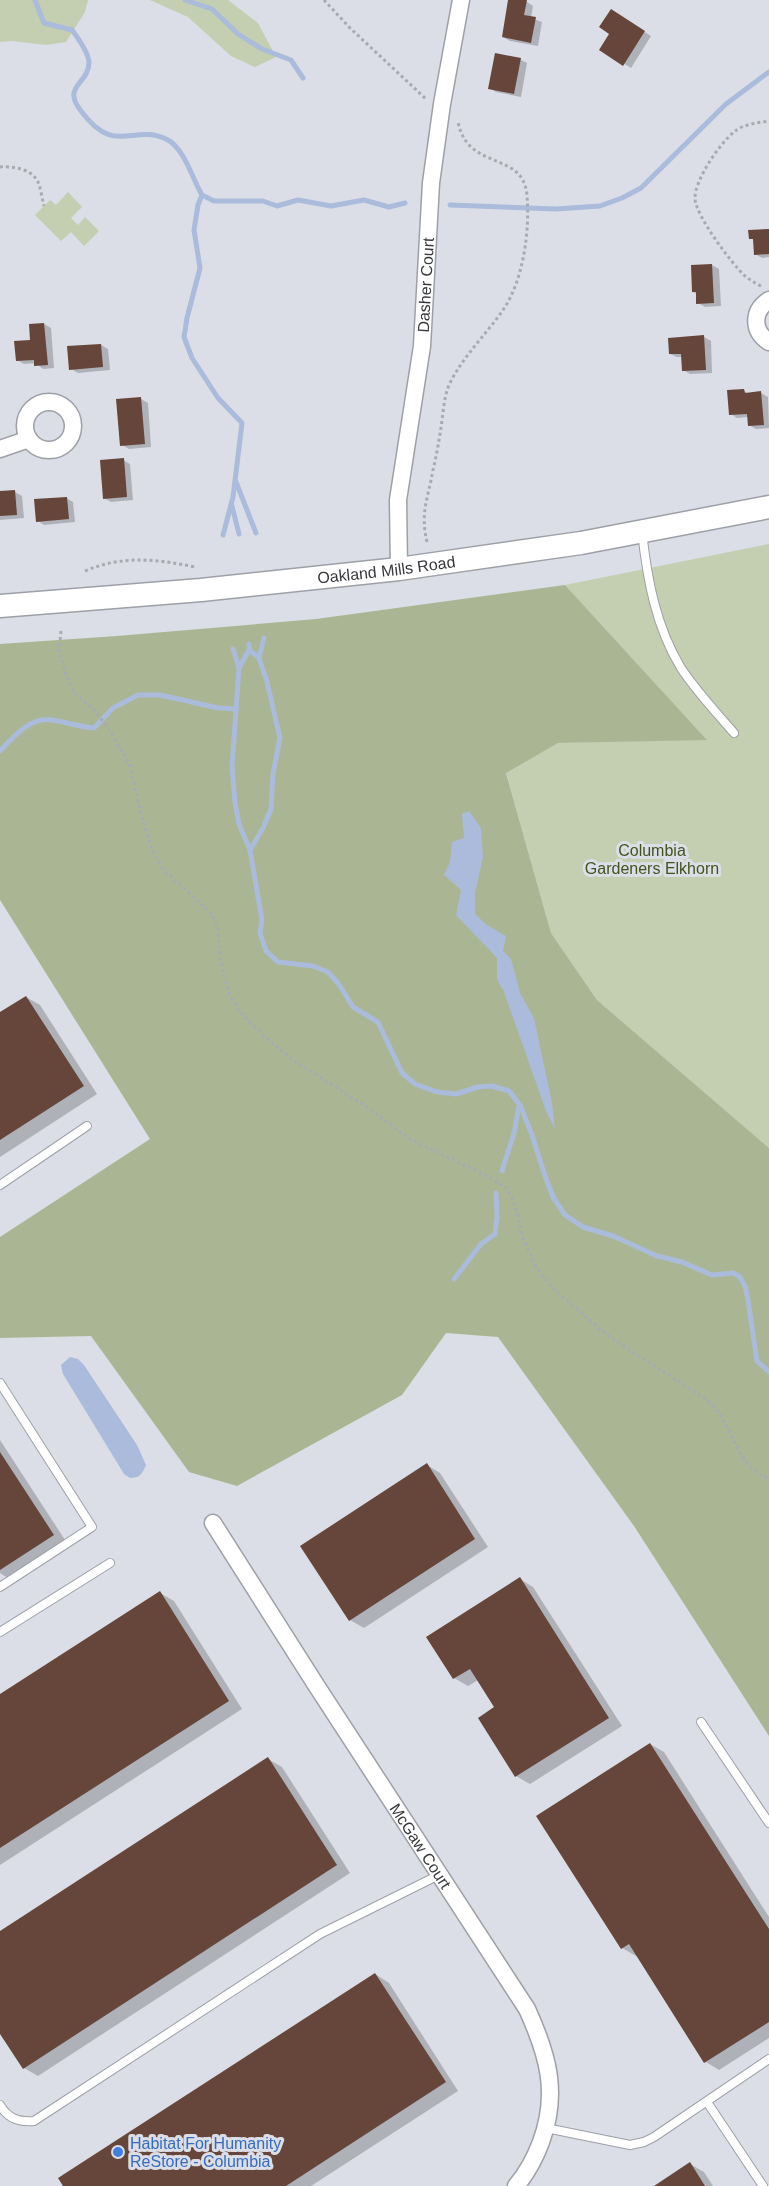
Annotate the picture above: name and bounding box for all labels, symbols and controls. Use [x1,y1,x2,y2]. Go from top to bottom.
street label: Dasher Court [414,236,437,333]
street label: Oakland Mills Road [316,553,456,586]
park label: Columbia Gardeners Elkhorn [585,842,719,877]
street label: McGaw Court [387,1800,455,1892]
place label: Habitat For Humanity ReStore - Columbia [130,2135,281,2170]
marker: Habitat For Humanity ReStore - Columbia [111,2145,125,2159]

